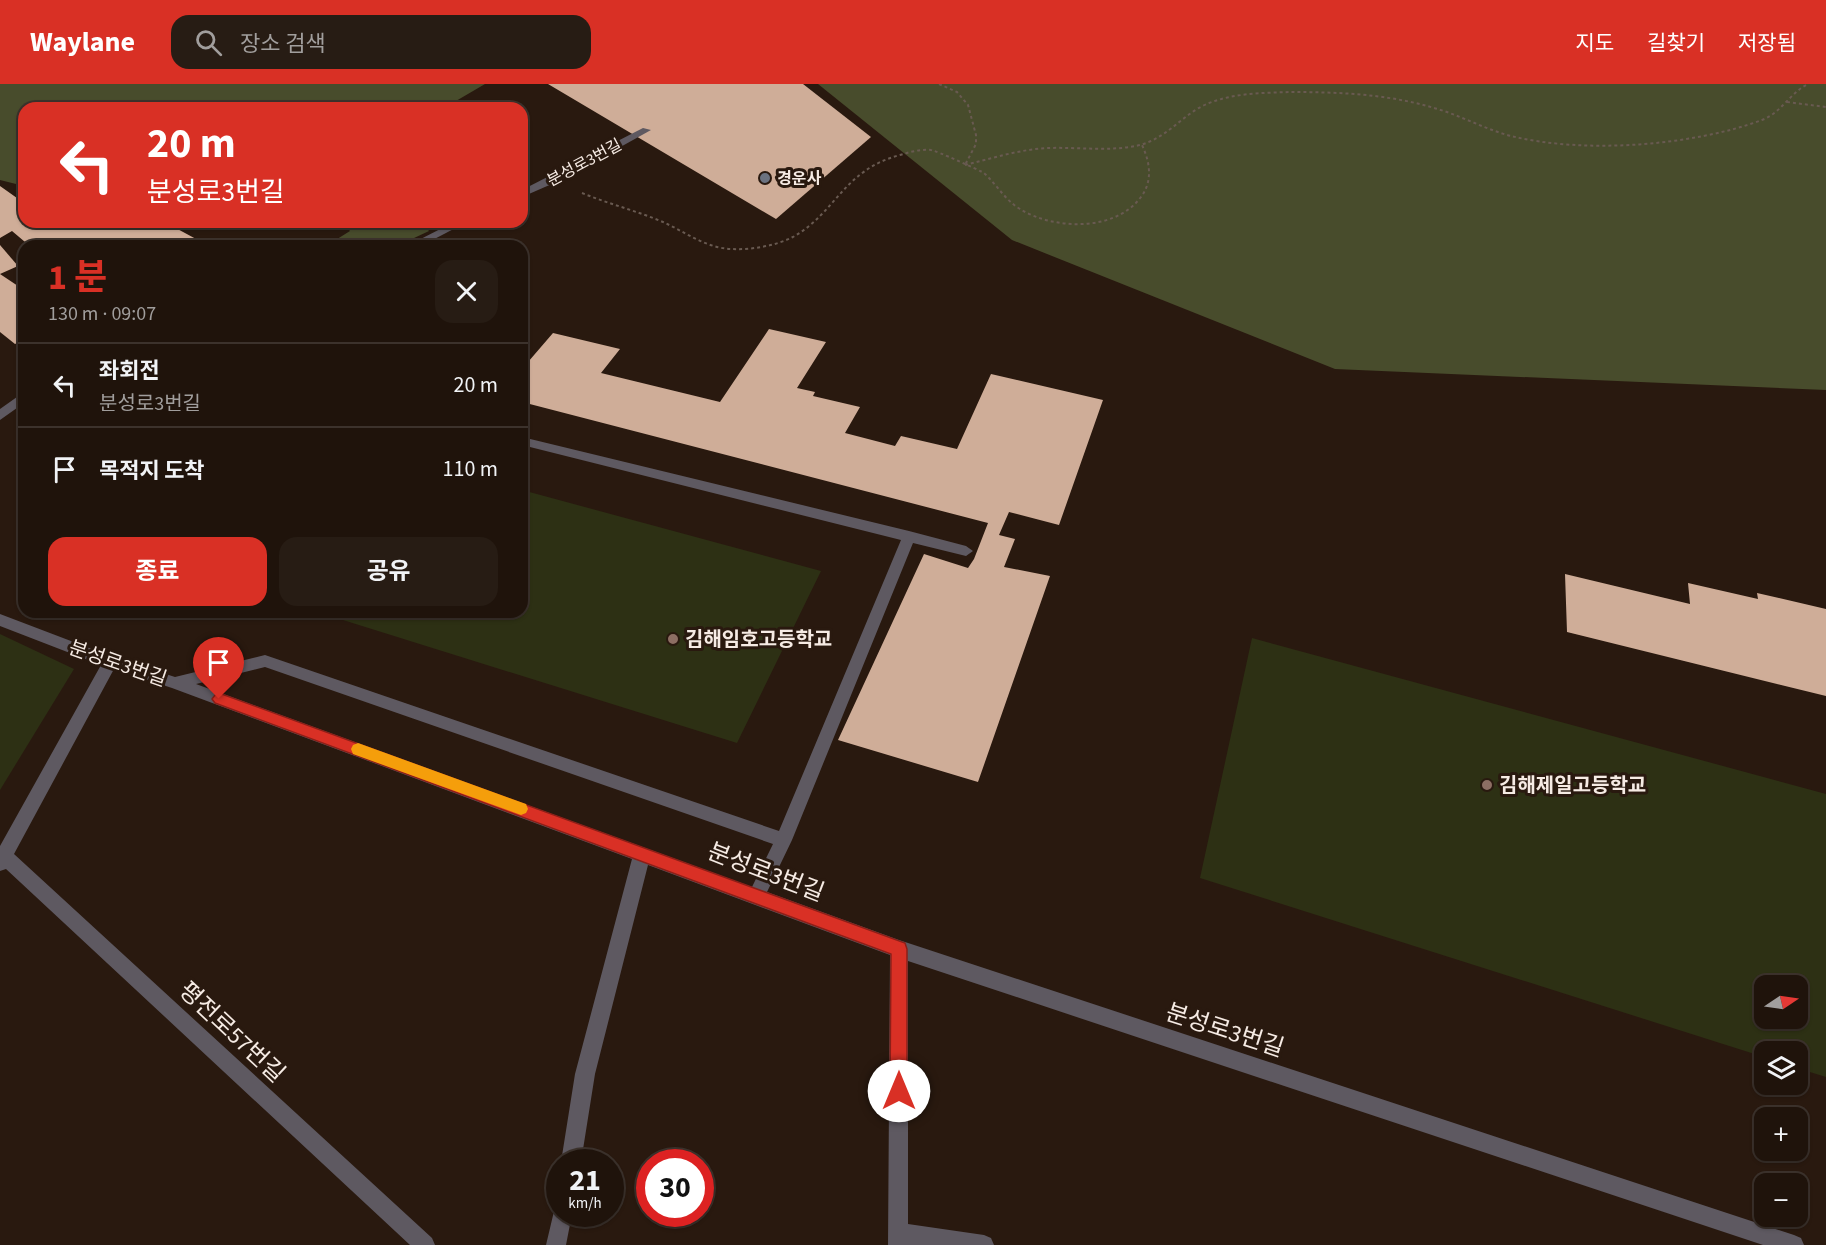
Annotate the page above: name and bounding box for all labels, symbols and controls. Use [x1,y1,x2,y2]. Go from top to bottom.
search box [171,15,591,69]
text: Waylane [30,22,135,62]
icon: search [192,26,225,59]
text: 장소 검색 [240,28,325,60]
text: 지도 [1575,28,1614,58]
text: 길찾기 [1647,28,1705,58]
text: 저장됨 [1738,28,1796,58]
text: 20 m [147,114,236,174]
icon: left [48,126,126,204]
street label: 분성로3번길 [543,134,626,192]
place label: 경운사 [777,168,821,190]
marker: 경운사 [758,171,772,185]
text: 분성로3번길 [147,173,285,212]
text: 1 분 [48,252,107,303]
button: close [435,260,498,323]
text: 130 m · 09:07 [48,300,156,328]
text: 좌회전 [99,355,160,387]
icon: left [48,369,81,402]
text: 20 m [453,369,498,401]
text: 분성로3번길 [99,390,201,418]
icon: arrive [48,453,81,486]
text: 110 m [443,453,498,485]
text: 목적지 도착 [99,455,205,487]
button: 종료 [48,537,267,606]
button: 공유 [279,537,498,606]
place label: 김해임호고등학교 [685,626,832,654]
marker: 김해임호고등학교 [666,632,680,646]
street label: 분성로3번길 [65,634,170,694]
pin [193,637,244,699]
icon: arrive [202,646,235,679]
place label: 김해제일고등학교 [1499,772,1646,800]
marker: 김해제일고등학교 [1480,778,1494,792]
street label: 분성로3번길 [702,834,829,911]
street label: 평전로57번길 [171,974,293,1091]
north arrow [1754,975,1808,1029]
map controls [1754,975,1808,1227]
street label: 분성로3번길 [1161,995,1288,1066]
button: layers [1754,1041,1808,1095]
position arrow [867,1059,931,1123]
button: + [1754,1107,1808,1161]
speed limit sign: 30 [636,1149,714,1227]
text: 21 [569,1159,601,1202]
button: − [1754,1173,1808,1227]
text: km/h [568,1193,602,1214]

